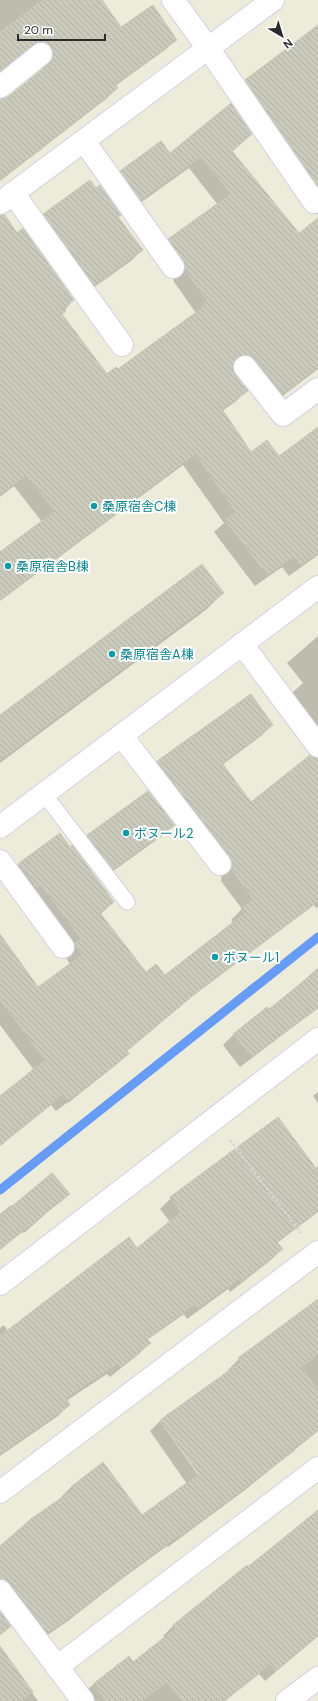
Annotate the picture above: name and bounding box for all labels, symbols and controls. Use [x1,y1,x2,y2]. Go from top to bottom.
scale bar [18,16,105,42]
north arrow [262,16,302,56]
text: 20 m [24,22,53,38]
text: N [281,36,296,52]
place label: 桑原宿舎C棟 [102,498,176,515]
marker: 桑原宿舎C棟 [89,501,99,511]
place label: 桑原宿舎B棟 [16,558,89,575]
marker: 桑原宿舎B棟 [3,561,13,571]
place label: 桑原宿舎A棟 [120,646,194,663]
marker: 桑原宿舎A棟 [107,649,117,659]
place label: ボヌール2 [134,825,194,842]
marker: ボヌール2 [121,828,131,838]
place label: ボヌール1 [223,949,279,966]
marker: ボヌール1 [210,952,220,962]

